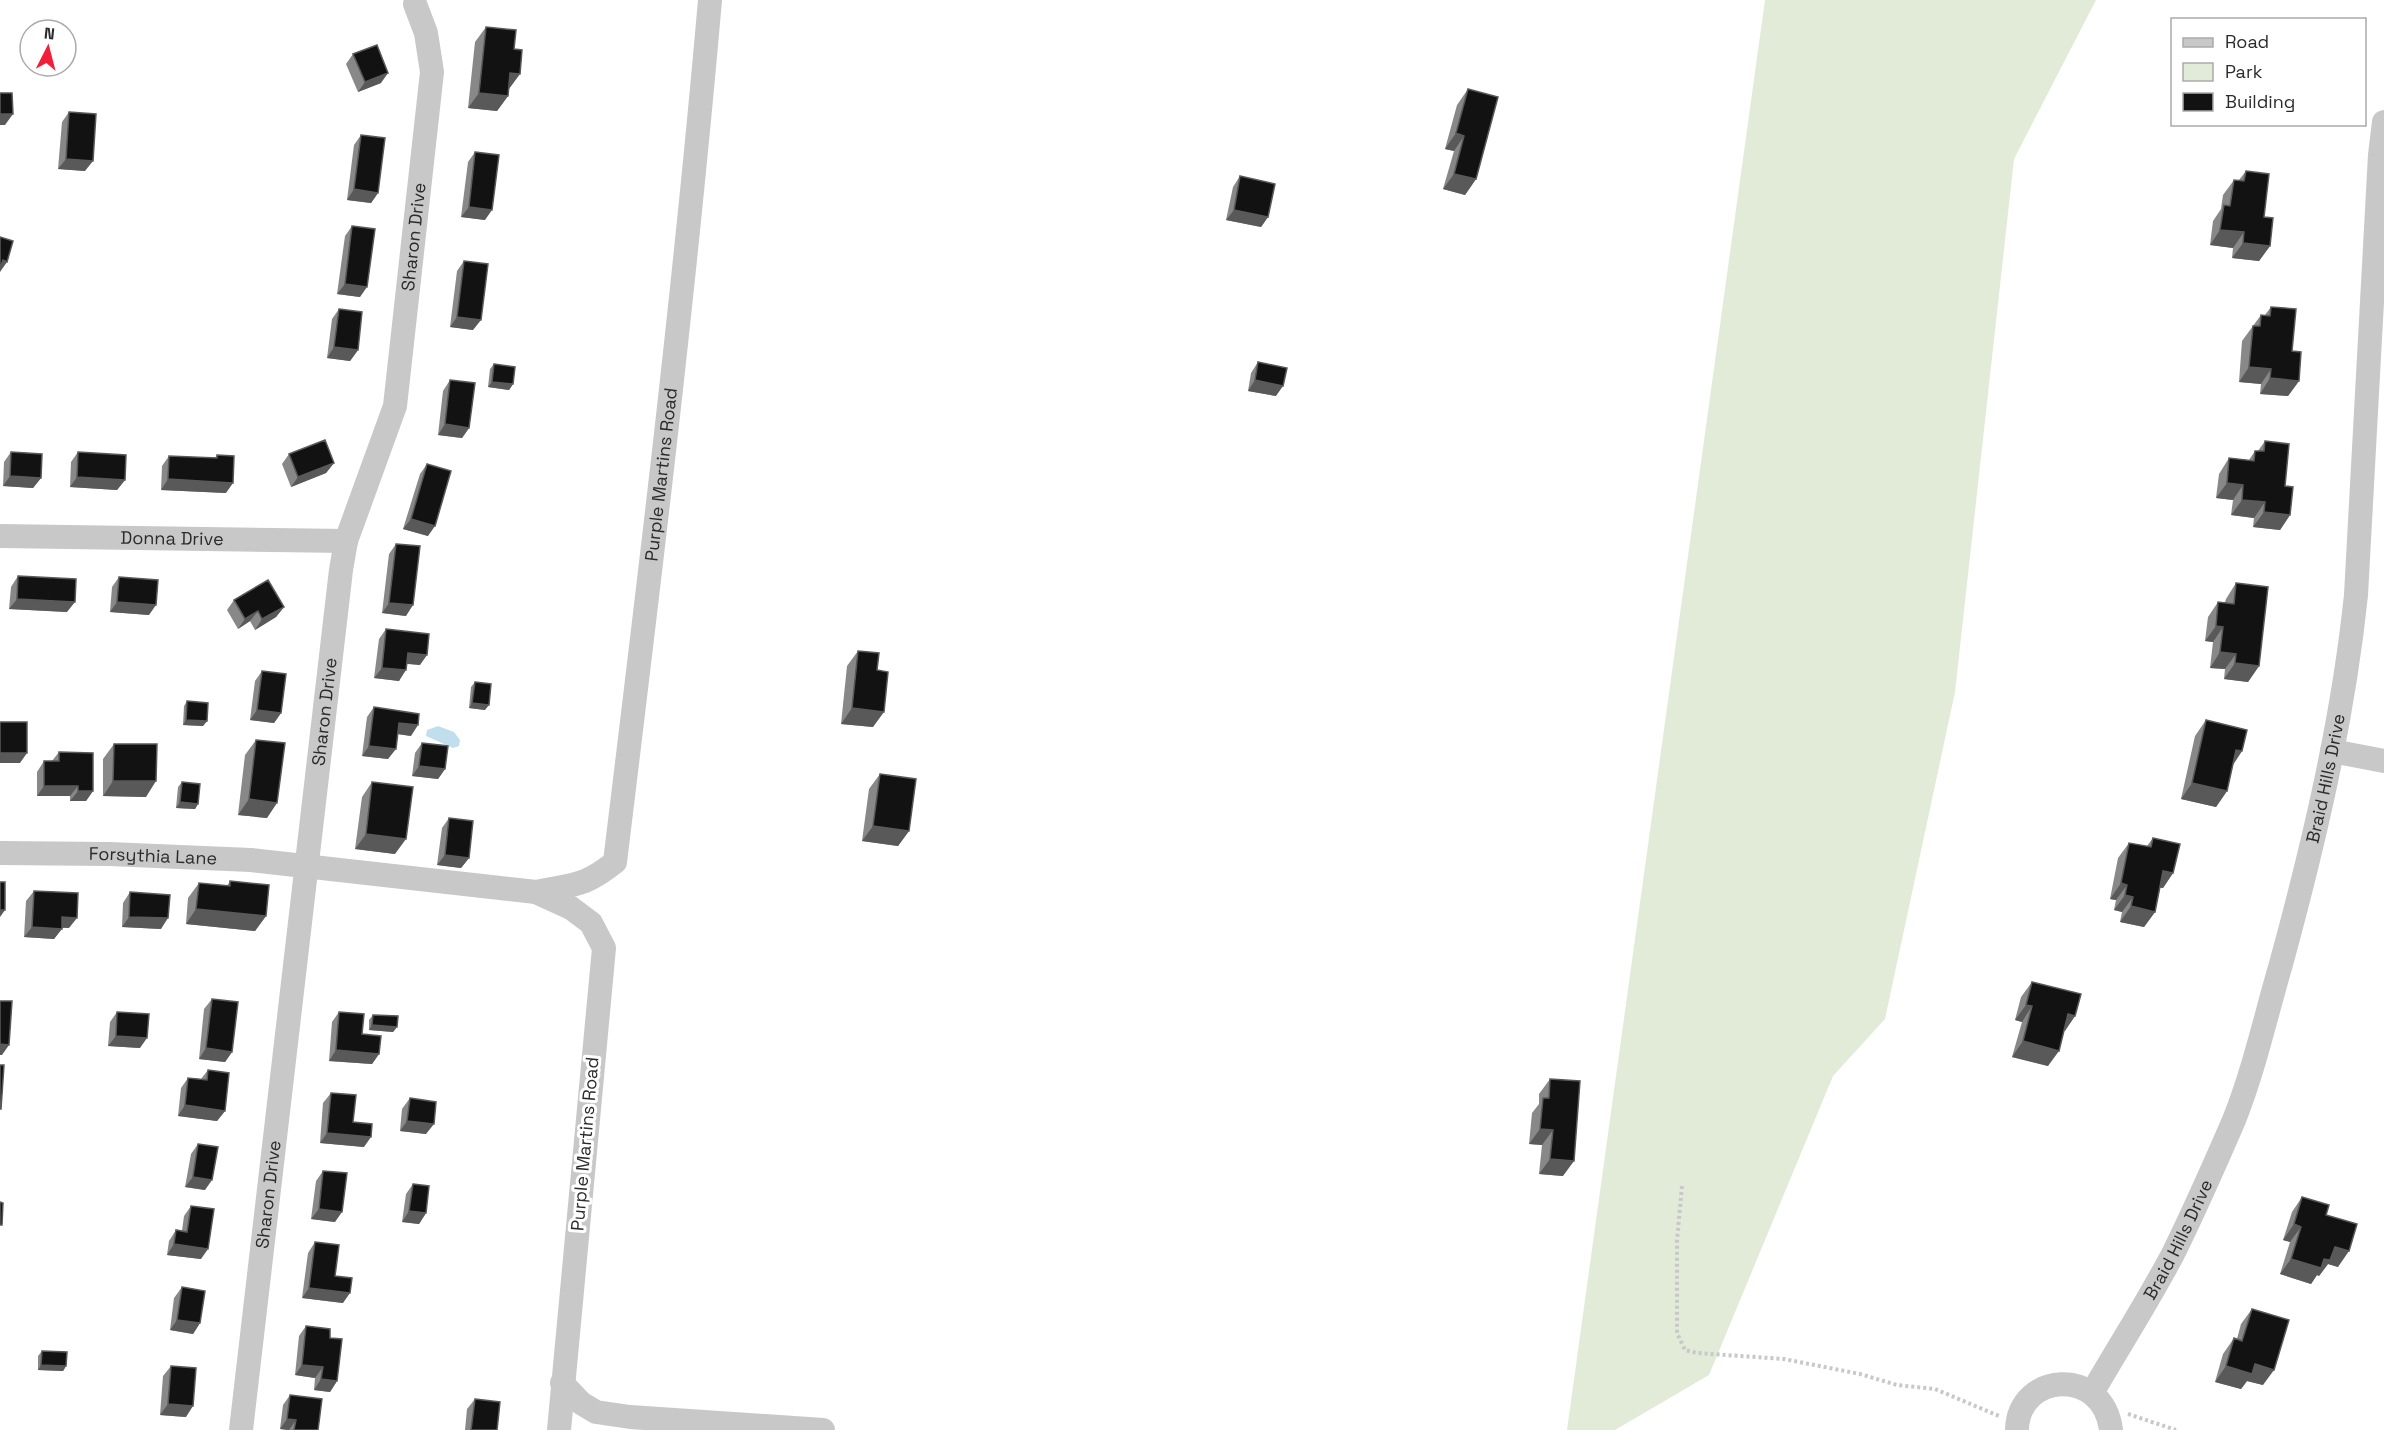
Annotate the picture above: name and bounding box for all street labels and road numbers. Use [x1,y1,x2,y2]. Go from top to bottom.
street label: Sharon Drive [396,181,431,292]
street label: Purple Martins Road [639,386,682,563]
street label: Donna Drive [120,526,224,550]
street label: Sharon Drive [306,656,342,767]
street label: Braid Hills Drive [2300,712,2350,845]
street label: Forsythia Lane [89,842,218,870]
street label: Purple Martins Road [565,1056,604,1232]
street label: Sharon Drive [250,1139,286,1250]
street label: Braid Hills Drive [2138,1176,2217,1304]

